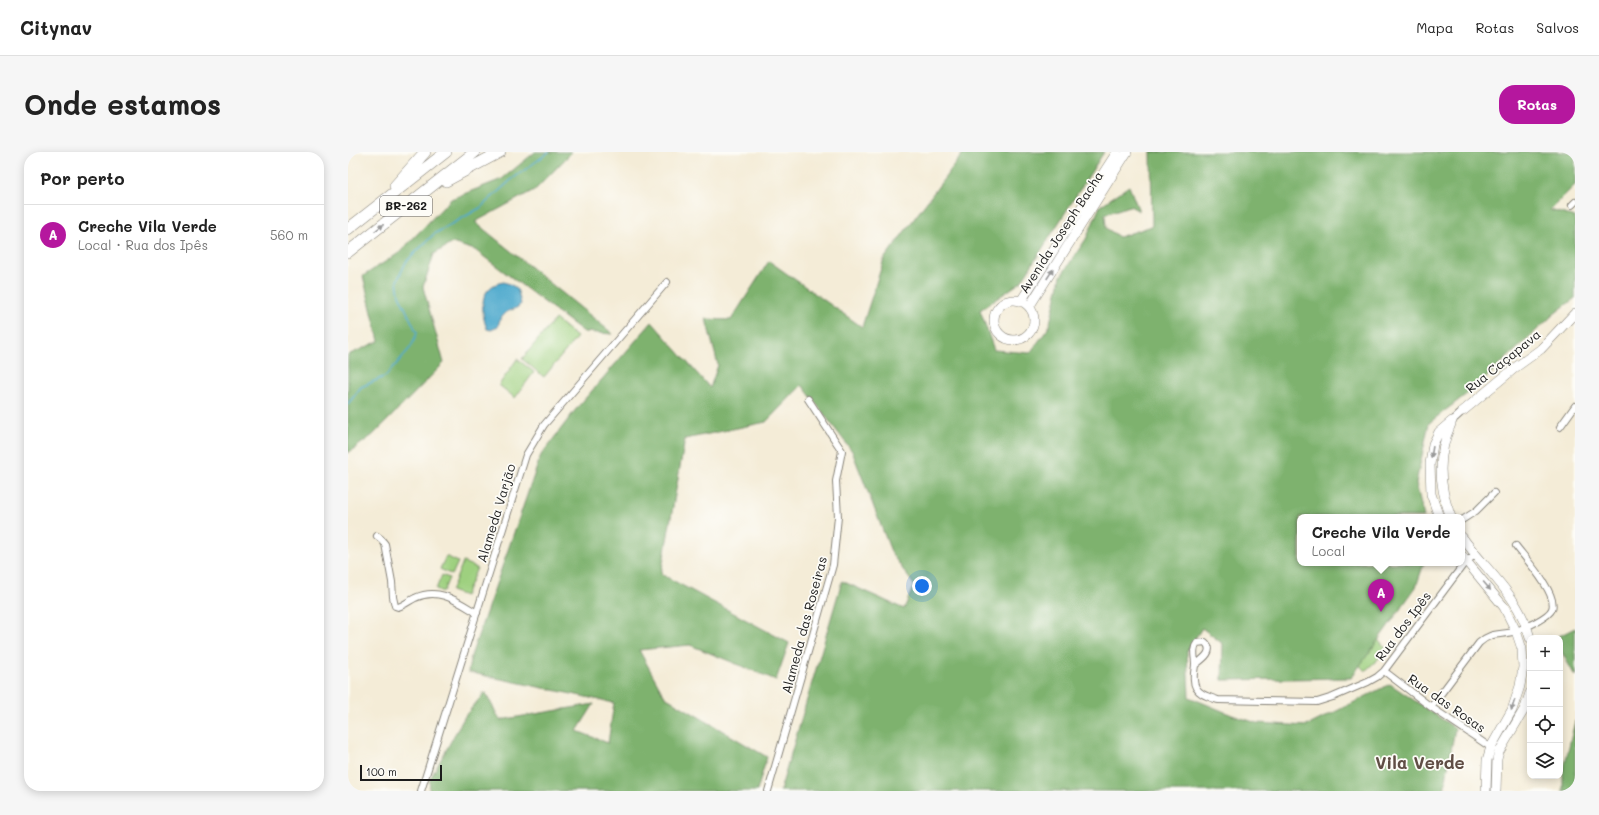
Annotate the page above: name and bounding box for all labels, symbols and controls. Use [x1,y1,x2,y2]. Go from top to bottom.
text: Citynav [20,15,92,40]
text: Mapa [1416,18,1453,37]
text: Rotas [1475,18,1514,37]
text: Salvos [1536,18,1579,37]
button: Rotas [1499,85,1575,124]
text: Onde estamos [24,86,221,122]
text: Por perto [40,167,124,189]
street label: Avenida Joseph Bacha [1015,167,1106,296]
road number: BR-262 [380,196,432,216]
text: Creche Vila Verde [78,216,217,236]
one-way arrow [373,224,384,233]
text: A [48,226,58,243]
text: 560 m [270,226,308,243]
text: Local · Rua dos Ipês [78,236,208,253]
one-way arrow [1046,269,1054,279]
street label: Rua Caçapava [1462,325,1544,396]
one-way arrow [1428,446,1434,458]
street label: Alameda Varjão [472,461,519,564]
popup [1297,514,1465,566]
text: Creche Vila Verde [1312,522,1450,542]
text: Local [1312,542,1345,559]
street label: Alameda das Roseiras [777,554,830,695]
your location [912,576,932,596]
pin: A [1368,579,1394,612]
one-way arrow [1482,581,1491,591]
street label: Rua dos Ipês [1371,588,1434,664]
map controls [1527,635,1563,779]
button: + [1527,635,1563,671]
street label: Rua das Rosas [1405,669,1490,736]
button: − [1527,671,1563,707]
one-way arrow [1510,699,1516,711]
button: locate [1527,707,1563,743]
button: layers [1527,743,1563,779]
district label: Vila Verde [1375,751,1465,773]
scale bar [360,763,442,782]
text: 100 m [366,764,397,779]

